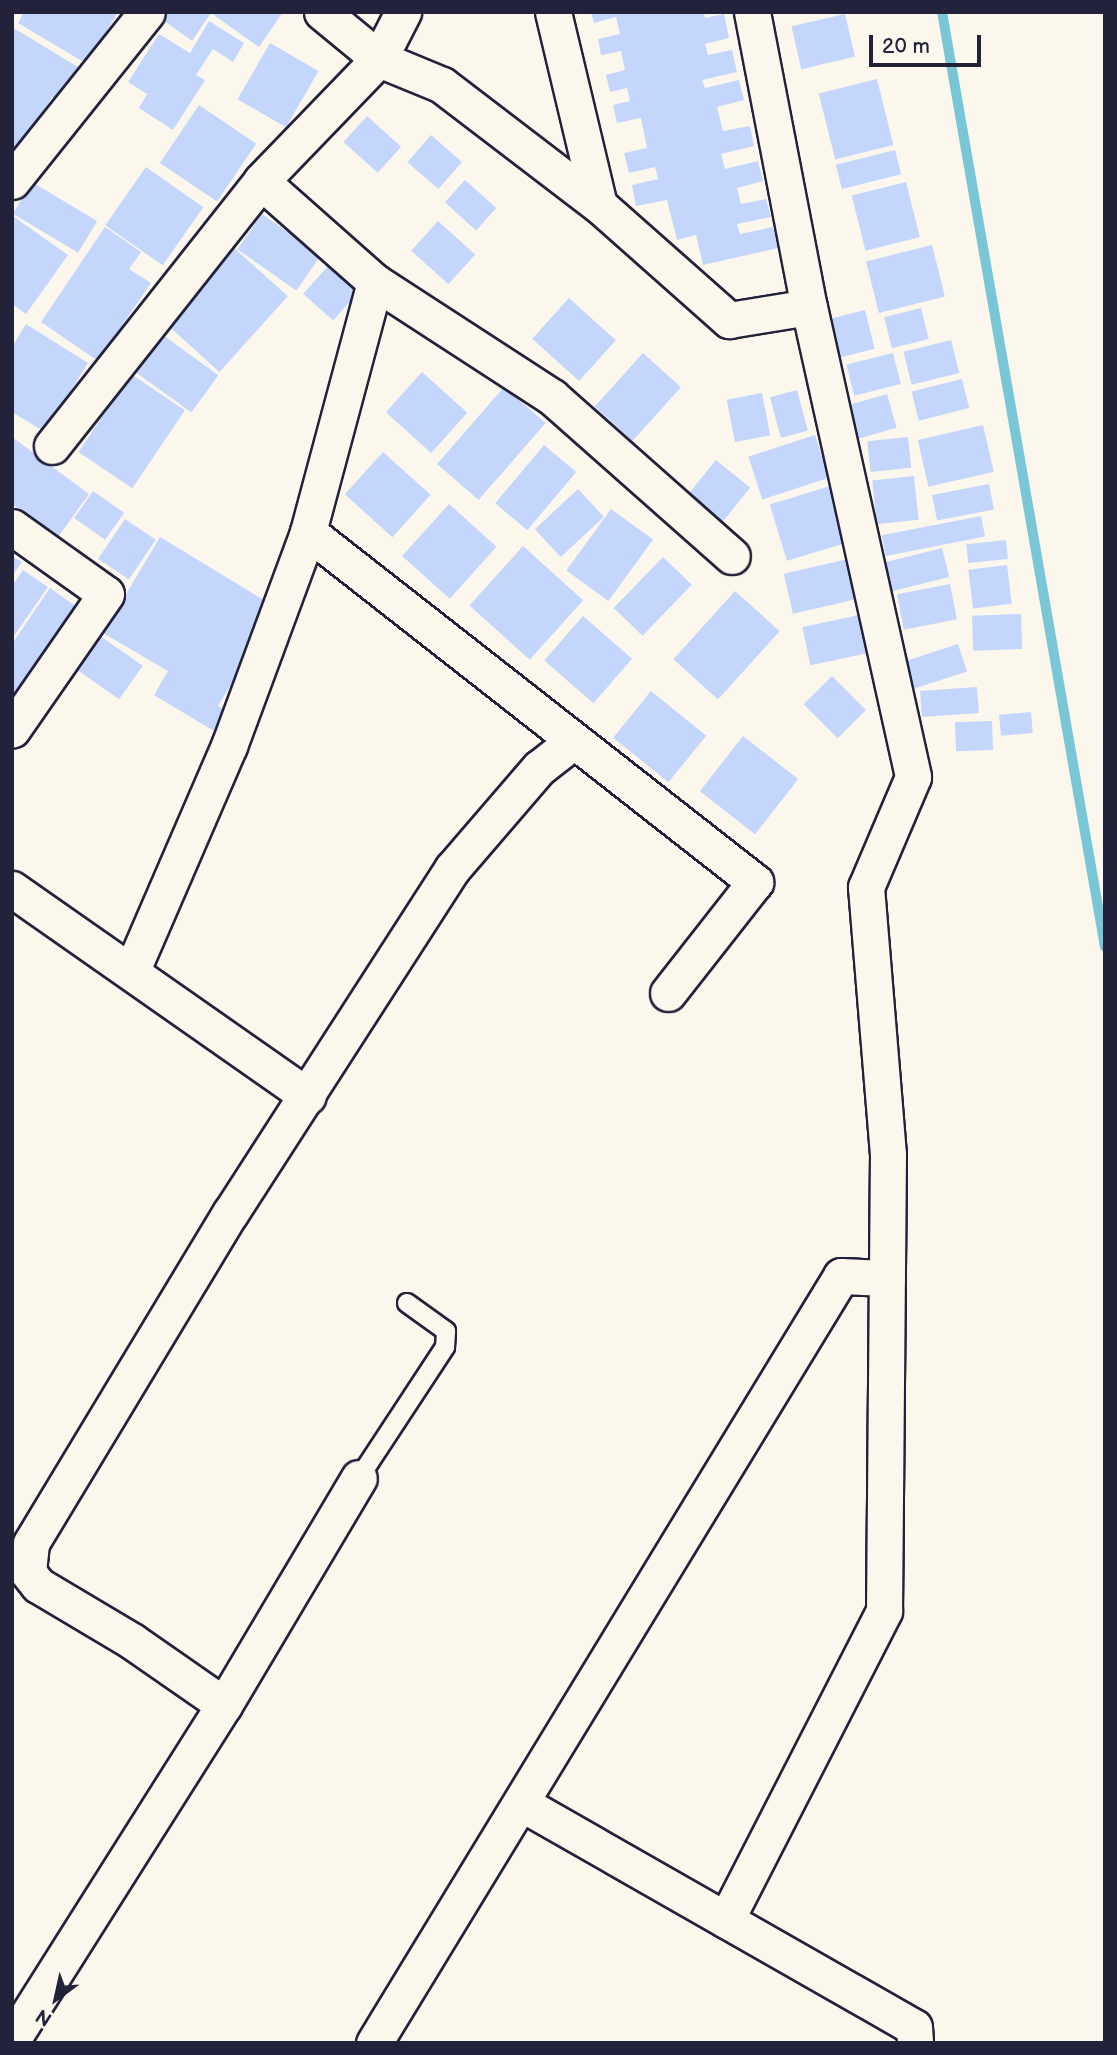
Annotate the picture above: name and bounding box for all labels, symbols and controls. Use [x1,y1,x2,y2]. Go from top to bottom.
scale bar [872,21,984,65]
text: 20 m [882,34,930,59]
north arrow [21,1964,91,2034]
text: N [32,2003,57,2031]

